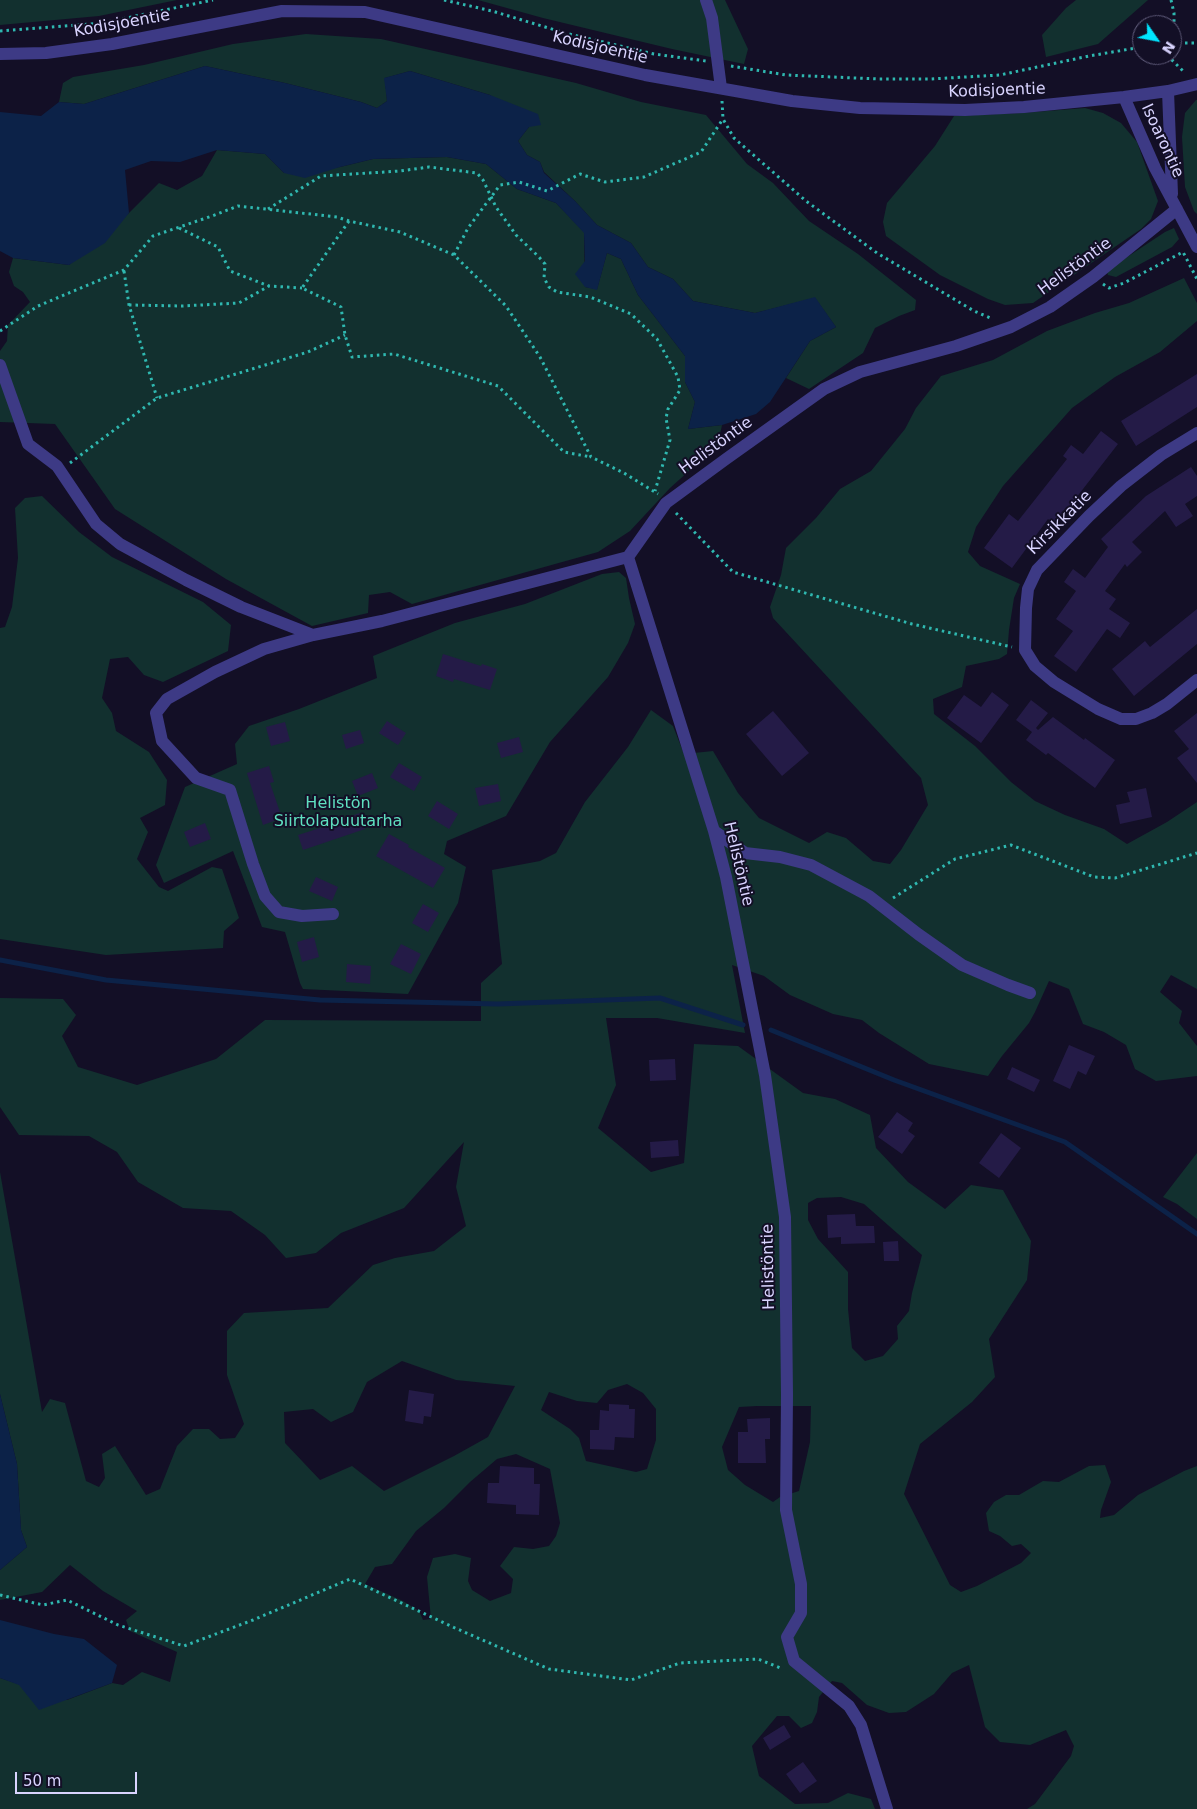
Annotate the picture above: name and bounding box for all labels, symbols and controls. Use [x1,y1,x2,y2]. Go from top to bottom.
street label: Kodisjoentie [72,6,172,42]
north arrow [1132,15,1182,65]
street label: Kodisjoentie [550,28,650,68]
text: N [1159,38,1179,57]
street label: Kodisjoentie [948,80,1046,102]
street label: Isoarontie [1137,101,1187,181]
street label: Helistöntie [1035,234,1115,300]
street label: Helistöntie [676,413,756,479]
street label: Kirsikkatie [1024,487,1096,559]
park label: Helistön Siirtolapuutarha [274,794,402,832]
street label: Helistöntie [719,820,757,908]
street label: Helistöntie [759,1224,779,1310]
scale bar [18,1762,140,1794]
text: 50 m [23,1772,61,1790]

